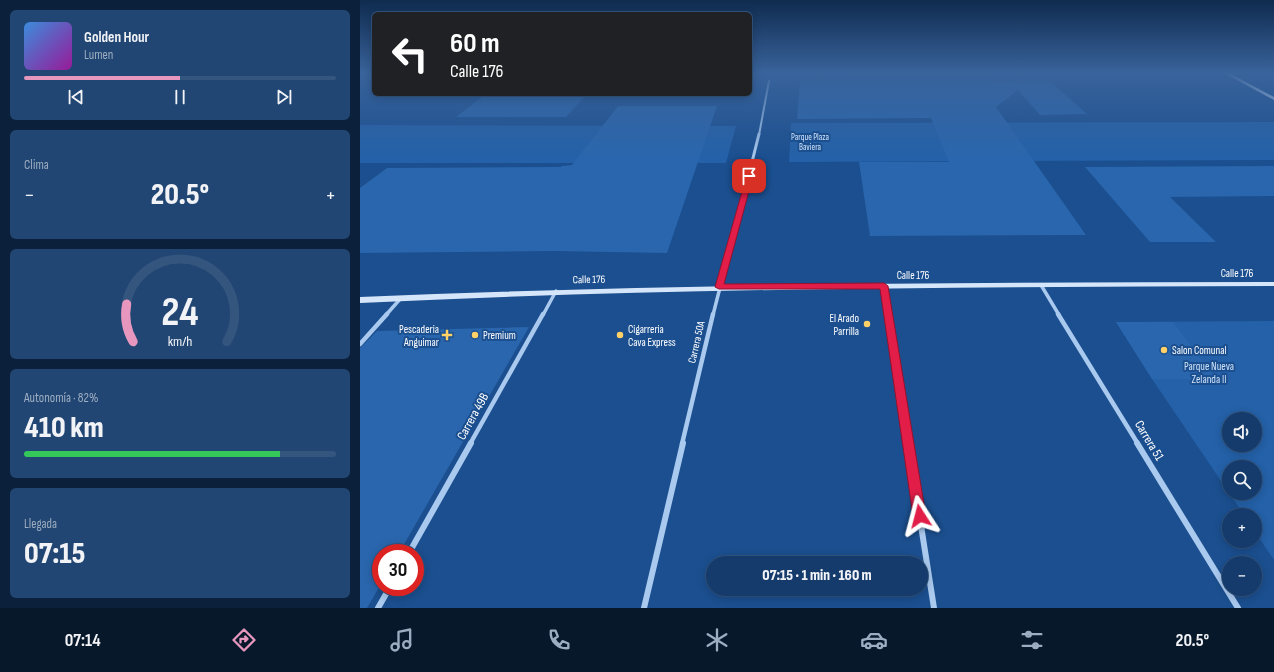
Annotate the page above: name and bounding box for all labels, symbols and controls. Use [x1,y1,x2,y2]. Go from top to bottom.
text: 60 m [450,27,499,60]
text: Golden Hour [84,28,149,47]
icon: left [384,28,436,80]
text: Lumen [84,47,113,63]
text: Calle 176 [450,61,503,82]
icon: previous [65,86,87,108]
icon: pause [169,86,191,108]
icon: next [273,86,295,108]
park label: Parque Plaza Baviera [791,132,829,153]
text: Clima [24,157,49,173]
pin [732,159,766,193]
icon: arrive [738,165,760,187]
text: 20.5° [151,177,209,213]
text: − [24,182,35,209]
text: + [325,182,336,209]
street label: Calle 176 [1221,267,1254,280]
street label: Calle 176 [897,269,930,282]
street label: Calle 176 [573,273,606,286]
text: 24 [161,288,199,337]
place label: El Arado Parrilla [829,312,859,338]
street label: Carrera 50A [685,319,708,364]
marker: El Arado Parrilla [862,319,872,329]
place label: Pescaderia Anguimar [399,323,439,349]
place label: Cigarreria Cava Express [628,323,676,349]
place label: Premium [483,329,516,342]
marker: Pescaderia Anguimar [442,330,452,340]
marker: Premium [470,330,480,340]
marker: Cigarreria Cava Express [615,330,625,340]
text: km/h [168,333,192,350]
place label: Salon Comunal [1172,344,1226,357]
marker: Salon Comunal [1159,345,1169,355]
park label: Parque Nueva Zelanda II [1184,360,1234,386]
text: Autonomía · 82% [24,390,98,406]
street label: Carrera 49B [453,390,492,443]
text: 410 km [24,410,104,446]
map controls [1222,412,1262,596]
button: sound [1222,412,1262,452]
street label: Carrera 51 [1131,418,1168,464]
button: search [1222,460,1262,500]
position arrow [899,495,941,537]
button: + [1222,508,1262,548]
text: Llegada [24,516,57,532]
text: 07:15 [24,536,85,572]
speed limit sign: 30 [372,544,424,596]
button: − [1222,556,1262,596]
text: 07:15 · 1 min · 160 m [762,566,872,585]
icon: directions [230,626,258,654]
icon: music [388,626,416,654]
icon: phone [545,626,573,654]
icon: climate [703,626,731,654]
icon: car [860,626,888,654]
icon: filters [1018,626,1046,654]
text: 07:14 [65,630,101,651]
text: 20.5° [1176,630,1209,651]

